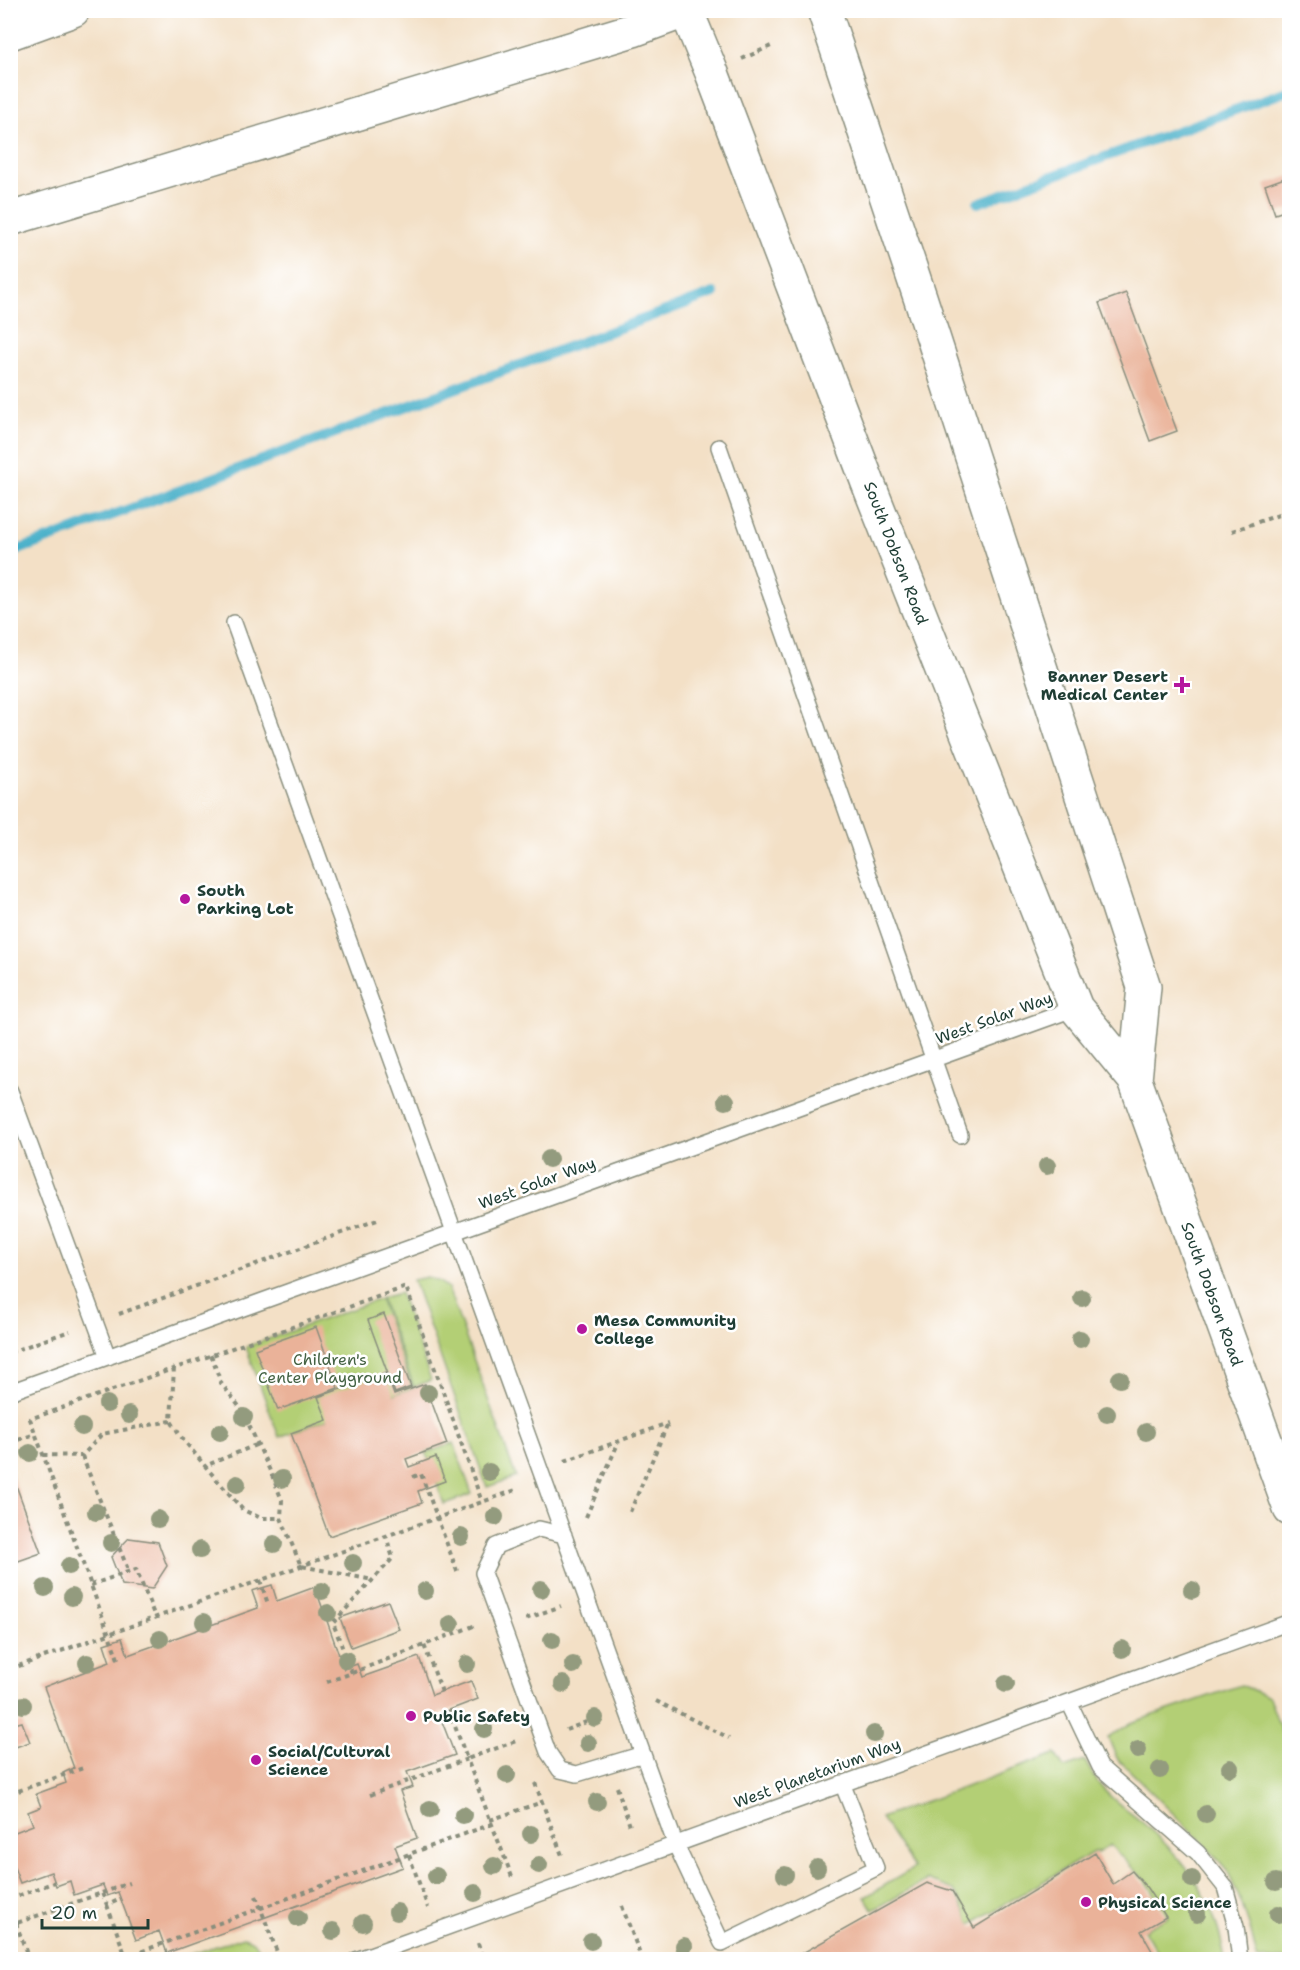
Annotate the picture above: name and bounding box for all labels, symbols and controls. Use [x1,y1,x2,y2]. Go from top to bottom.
street label: South Dobson Road [859,478,933,628]
place label: Banner Desert Medical Center [1041,666,1168,705]
marker: Banner Desert Medical Center [1173,676,1191,694]
place label: South Parking Lot [197,880,294,919]
marker: South Parking Lot [178,892,192,906]
street label: West Solar Way [933,987,1055,1049]
street label: West Solar Way [476,1152,598,1214]
street label: South Dobson Road [1176,1219,1248,1369]
place label: Mesa Community College [594,1310,736,1349]
marker: Mesa Community College [575,1322,589,1336]
park label: Children's Center Playground [258,1349,402,1388]
place label: Public Safety [423,1706,530,1727]
marker: Public Safety [404,1709,418,1723]
street label: West Planetarium Way [731,1733,903,1813]
place label: Social/Cultural Science [268,1741,391,1780]
marker: Social/Cultural Science [249,1753,263,1767]
scale bar [42,1892,148,1930]
place label: Physical Science [1098,1892,1232,1913]
marker: Physical Science [1079,1895,1093,1909]
text: 20 m [51,1901,97,1925]

